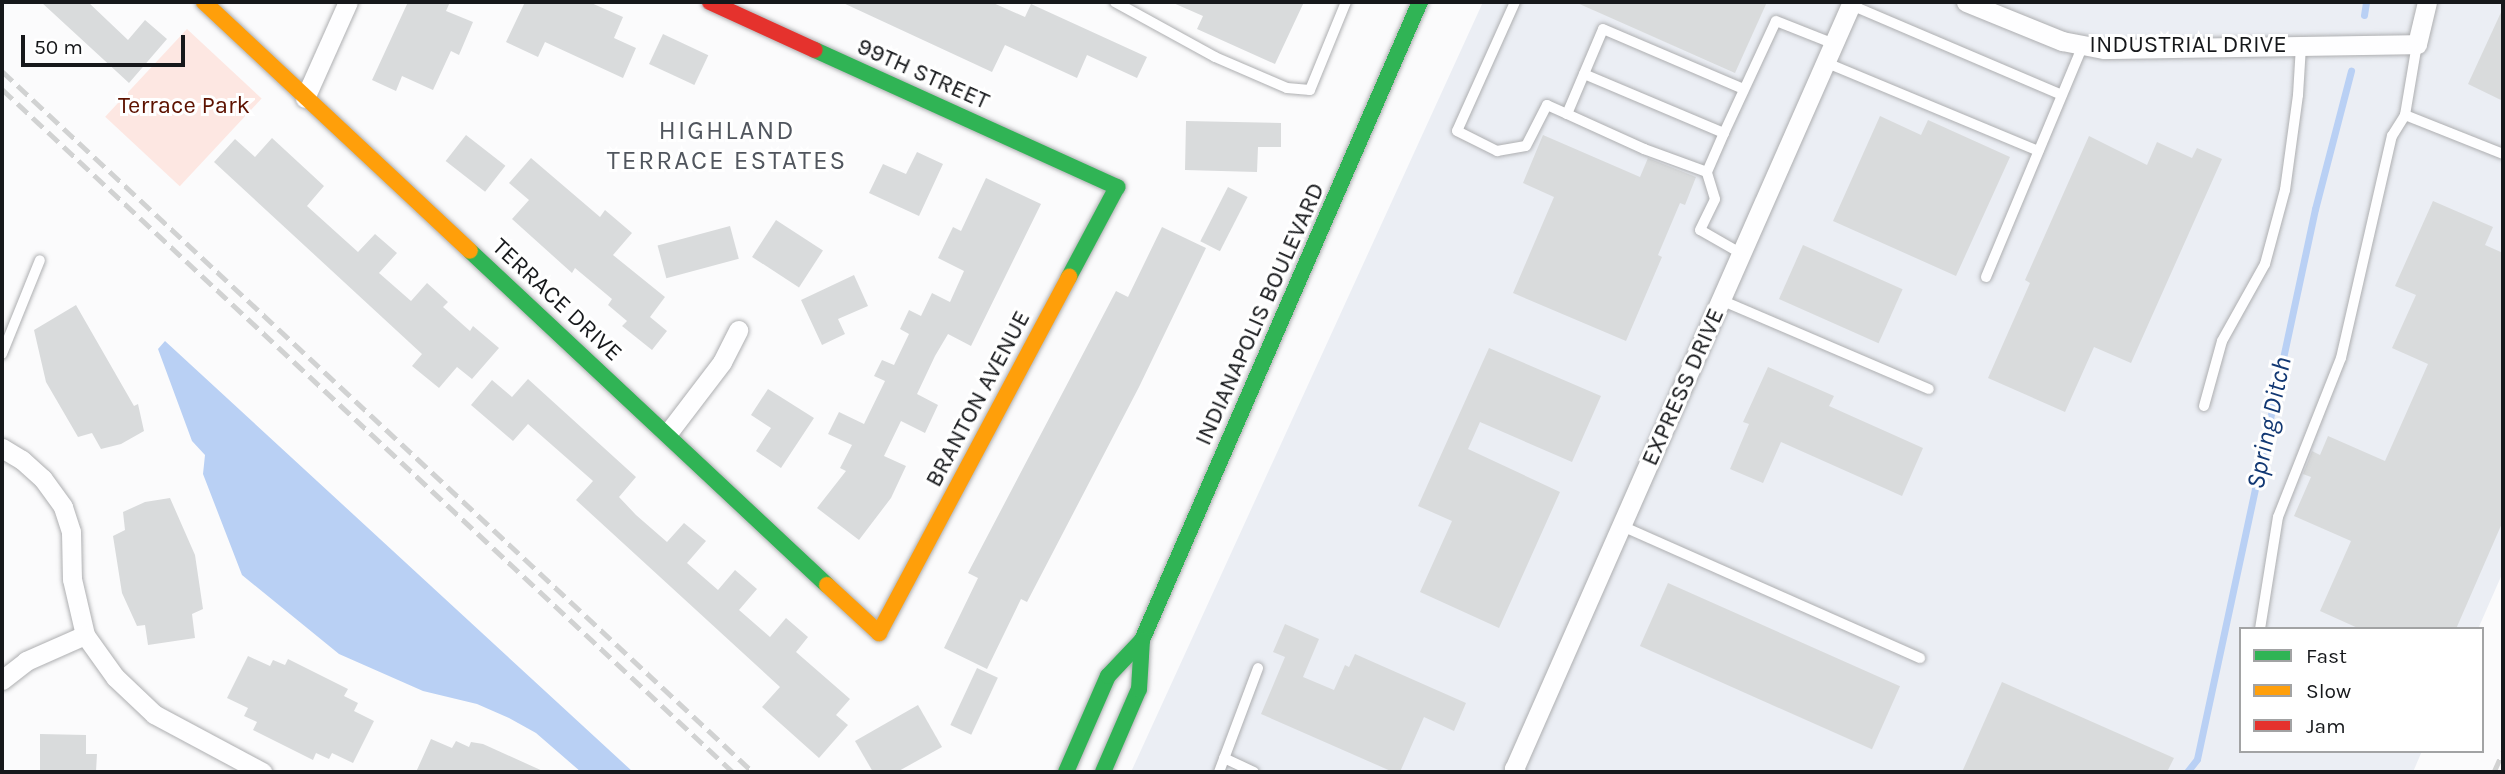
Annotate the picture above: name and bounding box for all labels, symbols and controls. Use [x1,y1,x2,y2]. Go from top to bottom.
scale bar [24,21,189,65]
street label: INDUSTRIAL DRIVE [2089,31,2287,59]
street label: 99TH STREET [852,32,994,116]
text: 50 m [34,35,83,59]
park label: Terrace Park [118,92,250,120]
district label: HIGHLAND TERRACE ESTATES [609,115,845,176]
street label: INDIANAPOLIS BOULEVARD [1189,178,1331,450]
street label: TERRACE DRIVE [486,233,628,367]
street label: EXPRESS DRIVE [1635,304,1731,470]
street label: BRANTON AVENUE [919,306,1037,492]
water label: Spring Ditch [2240,354,2298,492]
legend [2239,627,2484,753]
text: Fast [2306,644,2347,668]
text: Slow [2306,679,2351,703]
text: Jam [2306,714,2346,738]

